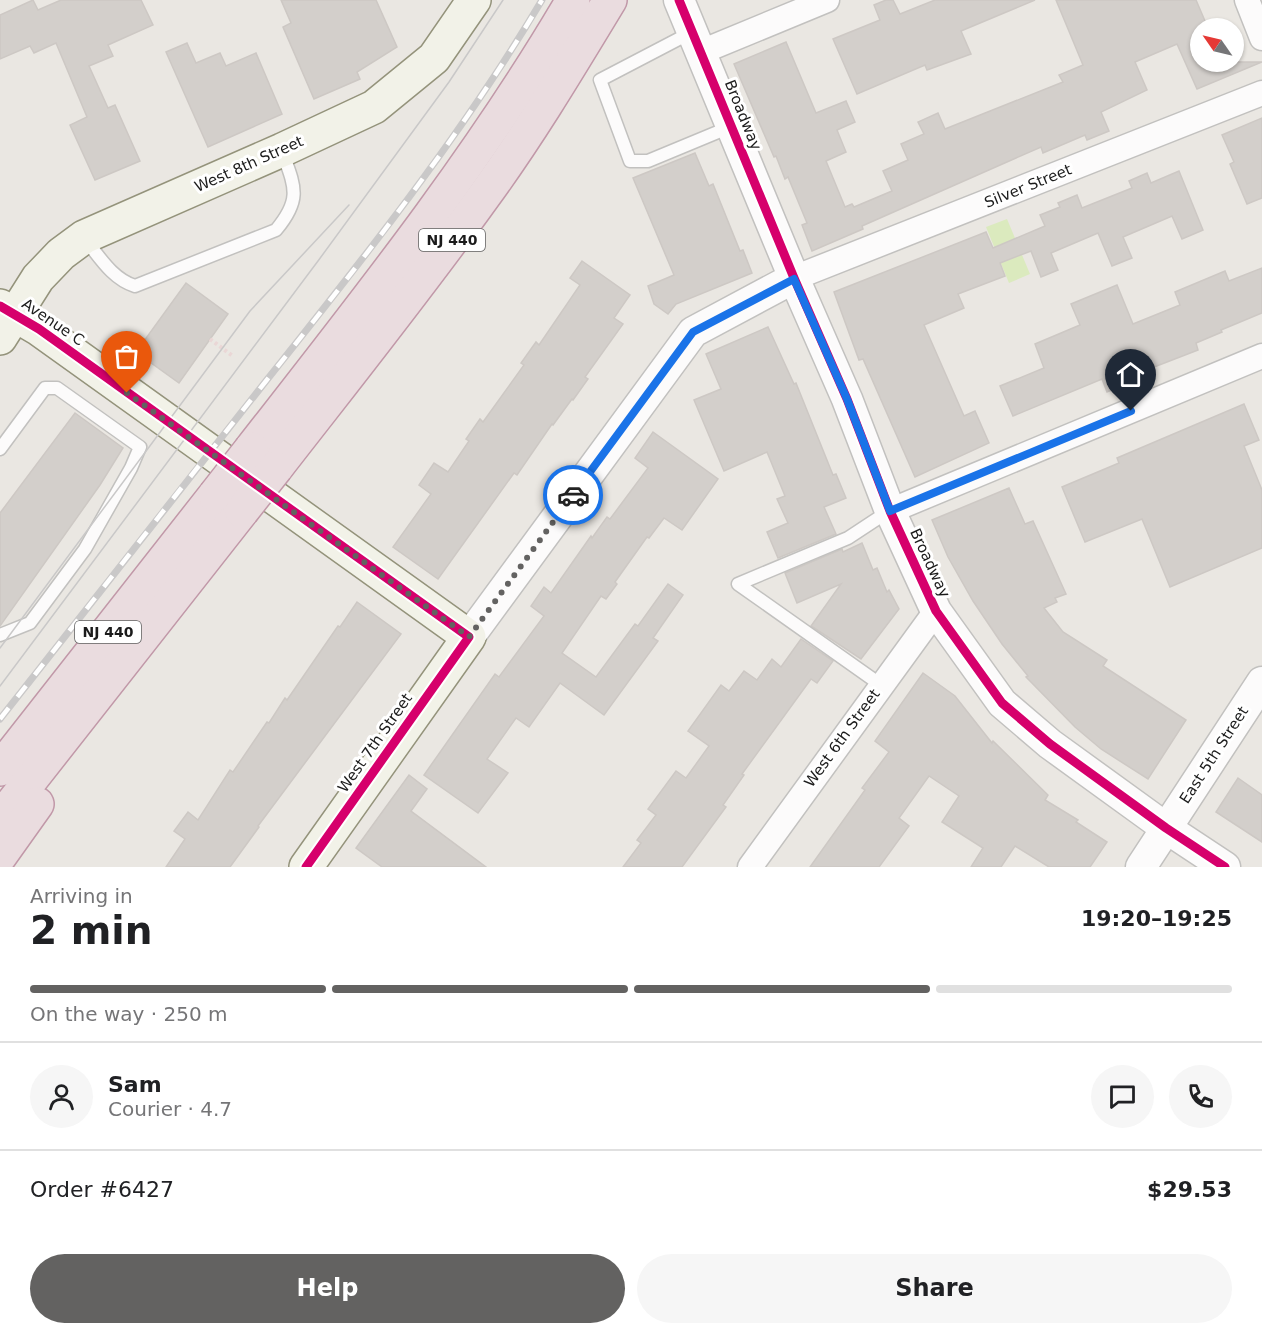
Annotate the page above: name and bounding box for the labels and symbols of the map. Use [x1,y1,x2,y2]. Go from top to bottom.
north arrow [1190,18,1244,72]
street label: Broadway [721,77,765,153]
street label: West 8th Street [192,132,306,196]
street label: Silver Street [982,160,1074,212]
road number: NJ 440 [419,229,485,251]
street label: Avenue C [19,295,87,349]
pin [101,331,152,393]
pin [1105,349,1156,411]
courier [543,465,603,525]
street label: Broadway [906,526,954,601]
road number: NJ 440 [75,621,141,643]
street label: West 6th Street [800,685,884,791]
street label: West 7th Street [334,690,416,796]
street label: East 5th Street [1176,703,1252,807]

